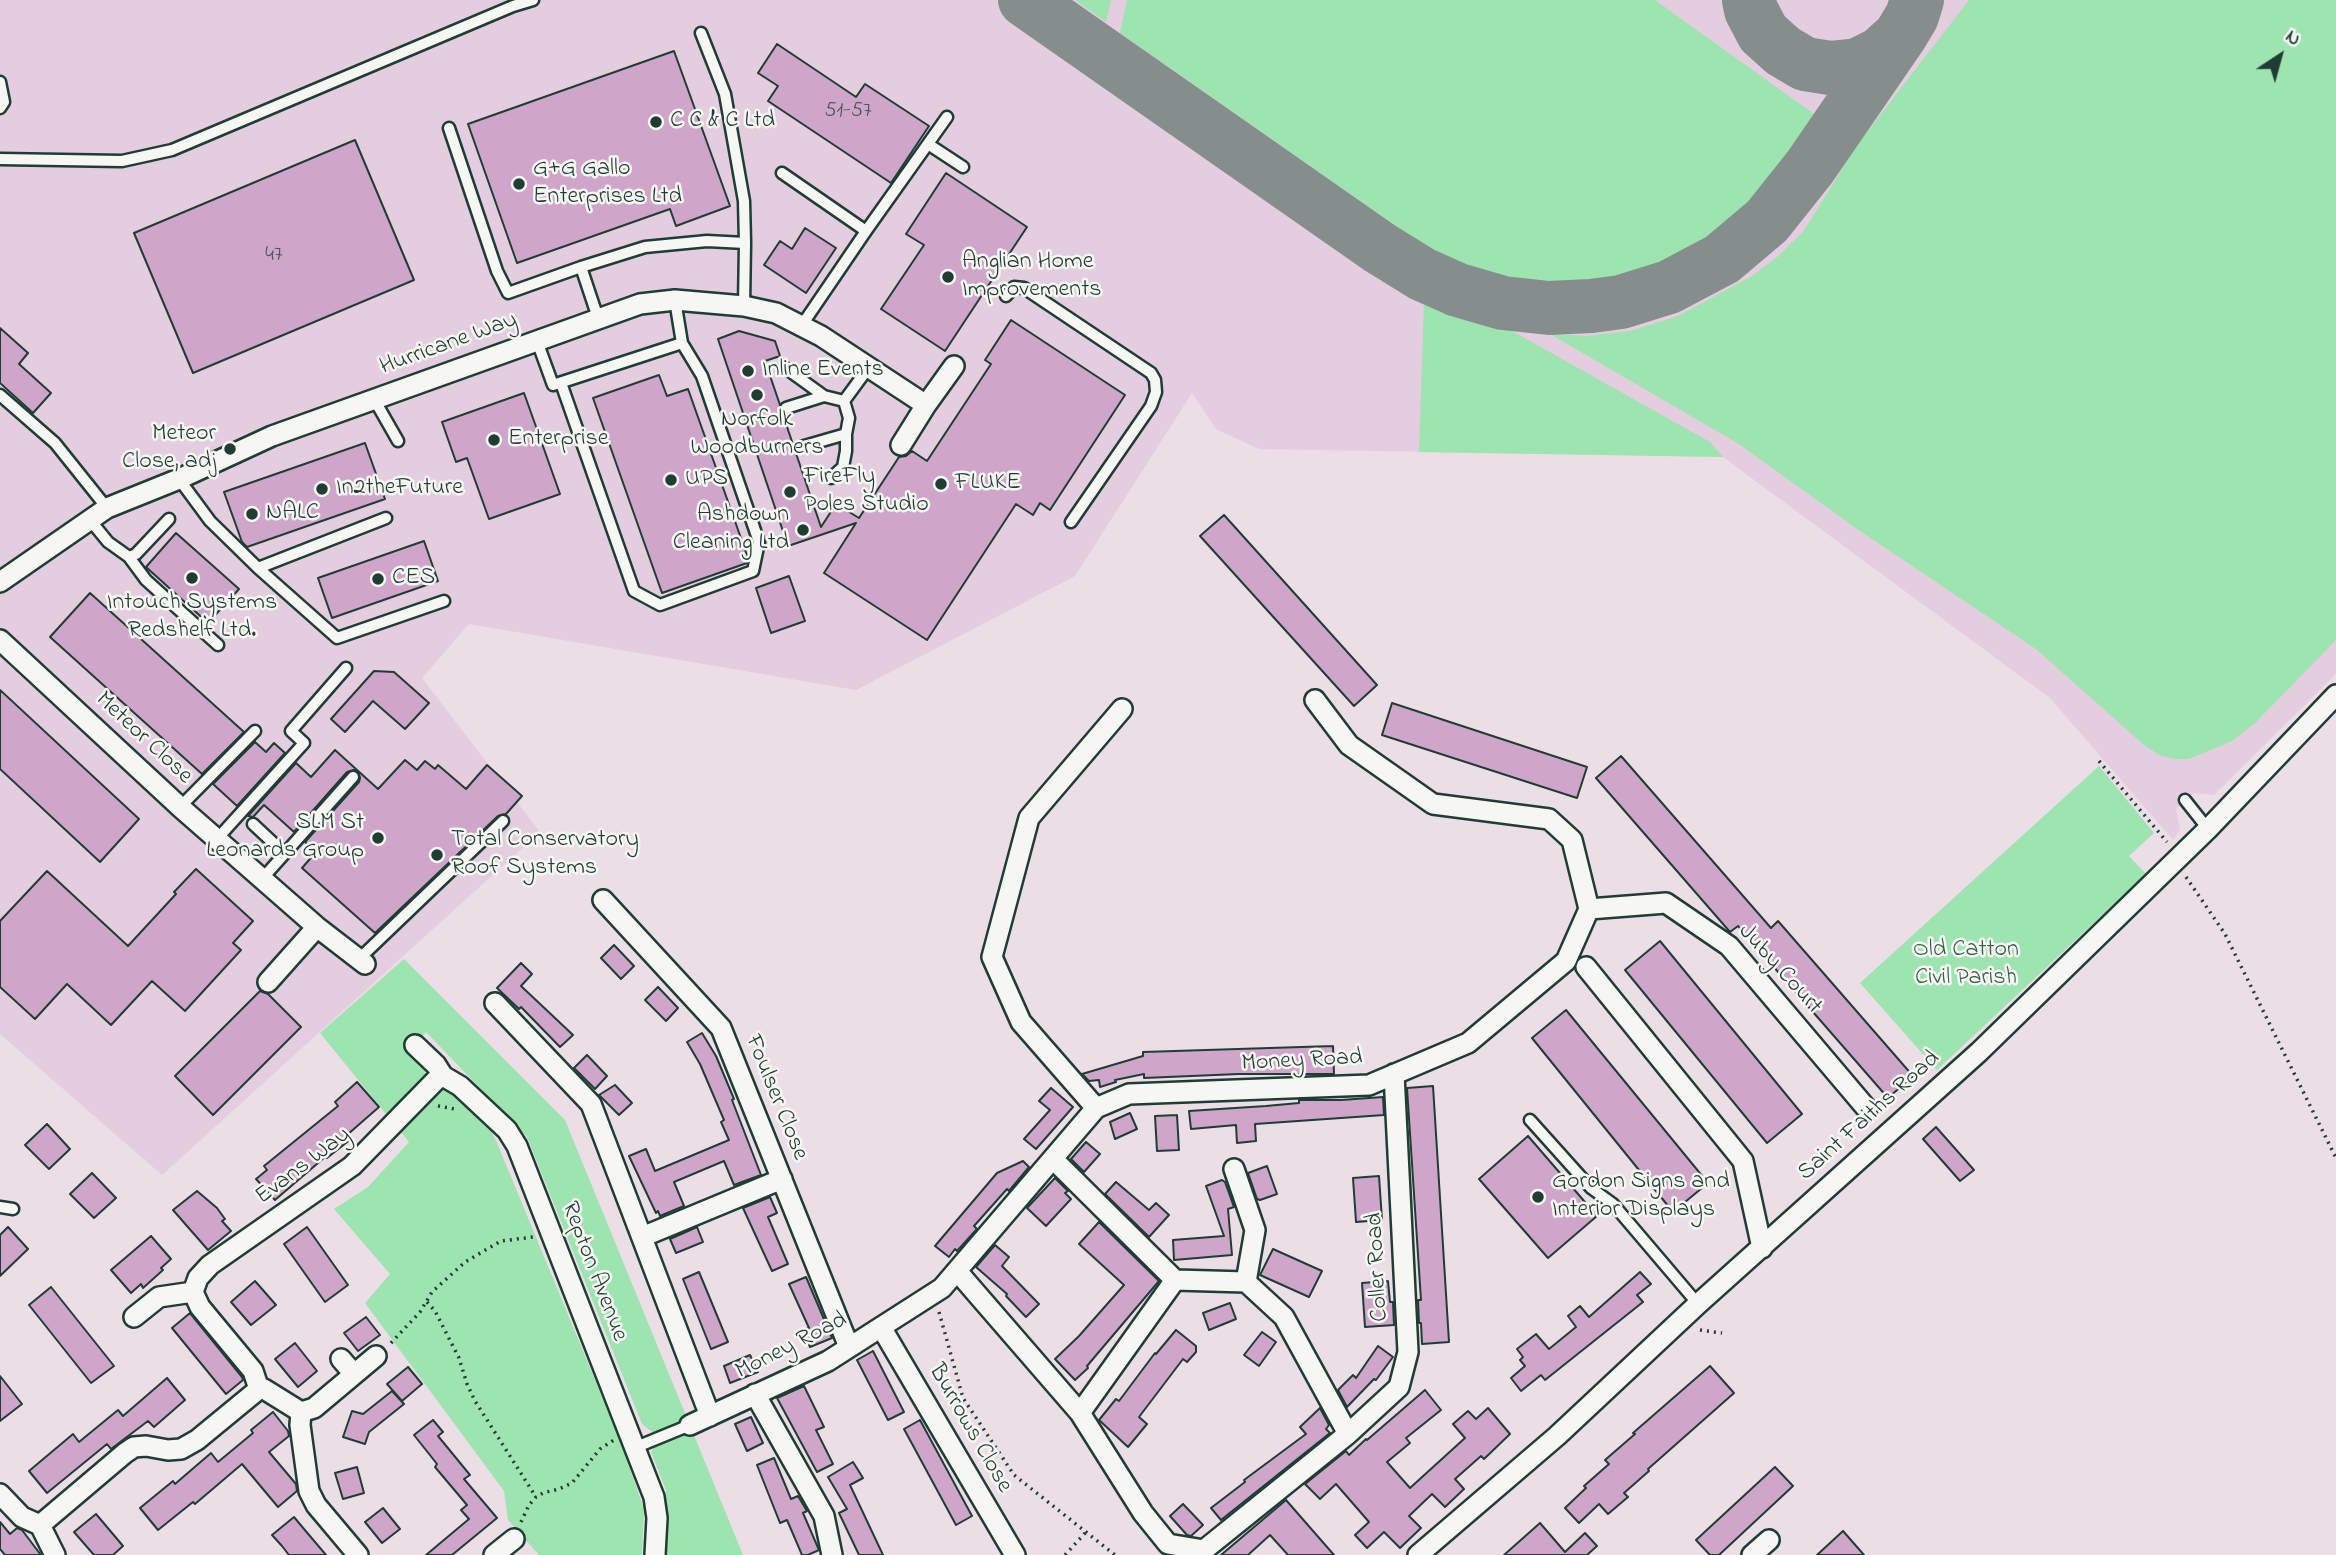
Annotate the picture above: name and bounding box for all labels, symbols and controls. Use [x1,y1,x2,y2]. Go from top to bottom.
north arrow [2245,21,2315,91]
text: N [2280,24,2306,53]
house number: 51-57 [824,100,872,126]
place label: C C & C Ltd [670,108,775,136]
marker: C C & C Ltd [648,114,664,130]
place label: G+G Gallo Enterprises Ltd [533,156,682,212]
marker: G+G Gallo Enterprises Ltd [511,176,527,192]
house number: 47 [265,244,283,270]
place label: Anglian Home Improvements [962,249,1101,305]
marker: Anglian Home Improvements [940,269,956,285]
street label: Hurricane Way [376,307,522,383]
place label: Inline Events [762,357,884,385]
marker: Inline Events [740,363,756,379]
marker: Norfolk Woodburners [749,387,765,403]
place label: Norfolk Woodburners [690,407,824,463]
place label: Meteor Close, adj [122,421,216,477]
place label: Enterprise [508,426,608,454]
marker: Enterprise [486,432,502,448]
marker: Meteor Close, adj [222,441,238,457]
place label: FireFly Poles Studio [804,464,929,520]
place label: UPS [685,466,728,494]
place label: FLUKE [955,470,1021,498]
marker: UPS [663,472,679,488]
place label: In2theFuture [336,475,463,503]
marker: FLUKE [933,476,949,492]
marker: In2theFuture [314,481,330,497]
marker: FireFly Poles Studio [782,484,798,500]
place label: NALC [266,500,319,528]
place label: Ashdown Cleaning Ltd [673,502,789,558]
marker: NALC [244,506,260,522]
marker: Ashdown Cleaning Ltd [795,522,811,538]
place label: CES [392,565,435,593]
marker: Intouch Systems Redshelf Ltd. [184,570,200,586]
marker: CES [370,571,386,587]
place label: Intouch Systems Redshelf Ltd. [107,590,277,646]
street label: Meteor Close [88,687,198,791]
place label: SLM St Leonards Group [206,810,364,866]
place label: Total Conservatory Roof Systems [451,827,639,883]
marker: SLM St Leonards Group [370,830,386,846]
marker: Total Conservatory Roof Systems [429,847,445,863]
street label: Juby Court [1731,919,1827,1021]
park label: Old Catton Civil Parish [1913,937,2019,993]
street label: Foulser Close [737,1031,813,1165]
street label: Money Road [1241,1044,1363,1080]
street label: Saint Faiths Road [1793,1046,1947,1188]
street label: Evans Way [251,1122,357,1212]
place label: Gordon Signs and Interior Displays [1552,1169,1730,1225]
marker: Gordon Signs and Interior Displays [1530,1189,1546,1205]
street label: Repton Avenue [553,1198,633,1346]
street label: Coller Road [1362,1212,1396,1322]
street label: Money Road [731,1307,853,1387]
street label: Burrows Close [921,1360,1017,1498]

